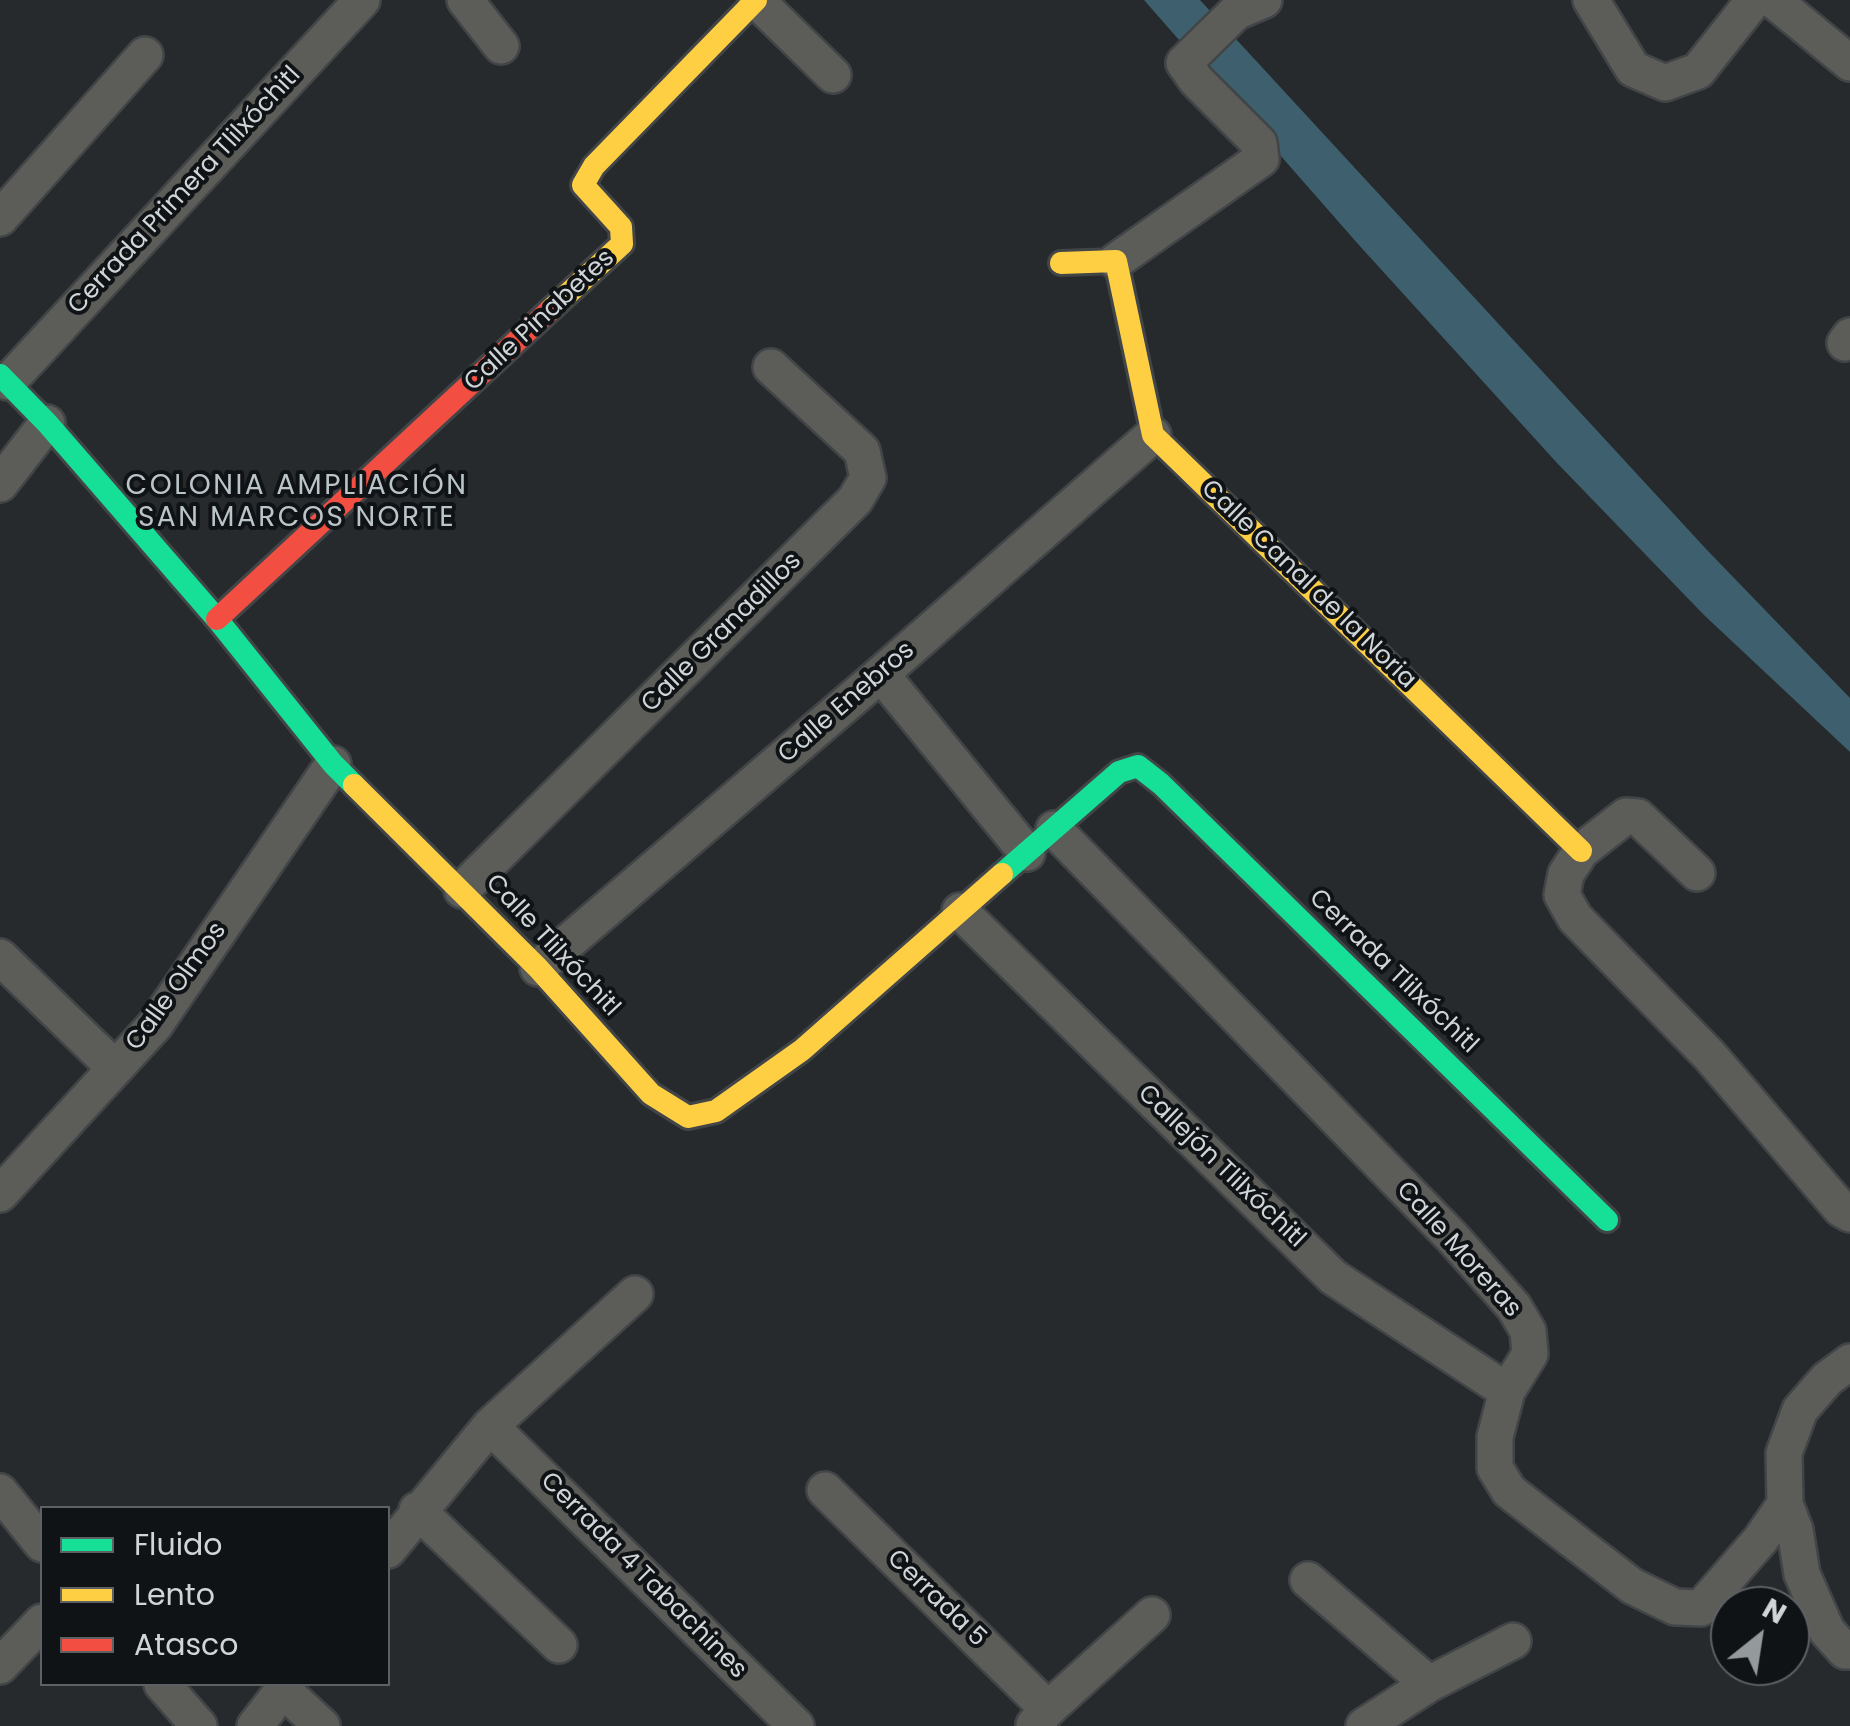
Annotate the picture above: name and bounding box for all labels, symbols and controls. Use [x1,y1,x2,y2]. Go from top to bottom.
street label: Cerrada Primera Tlilxóchitl [62,61,308,321]
street label: Calle Pinabetes [459,244,621,398]
district label: COLONIA AMPLIACIÓN SAN MARCOS NORTE [126,470,468,536]
street label: Calle Canal de la Noria [1194,474,1422,696]
street label: Calle Granadillos [636,547,808,719]
street label: Calle Enebros [773,636,921,770]
street label: Calle Tlilxóchitl [479,869,625,1023]
street label: Cerrada Tlilxóchitl [1302,884,1484,1060]
street label: Calle Olmos [120,917,234,1057]
street label: Callejón Tlilxóchitl [1131,1079,1311,1255]
street label: Calle Moreras [1389,1176,1527,1324]
street label: Cerrada 4 Tabachines [534,1467,752,1685]
legend [40,1506,390,1686]
text: Fluido [134,1523,223,1566]
street label: Cerrada 5 [880,1544,992,1654]
text: Lento [134,1573,215,1616]
north arrow [1710,1586,1810,1686]
text: N [1755,1589,1793,1633]
text: Atasco [134,1623,239,1666]

